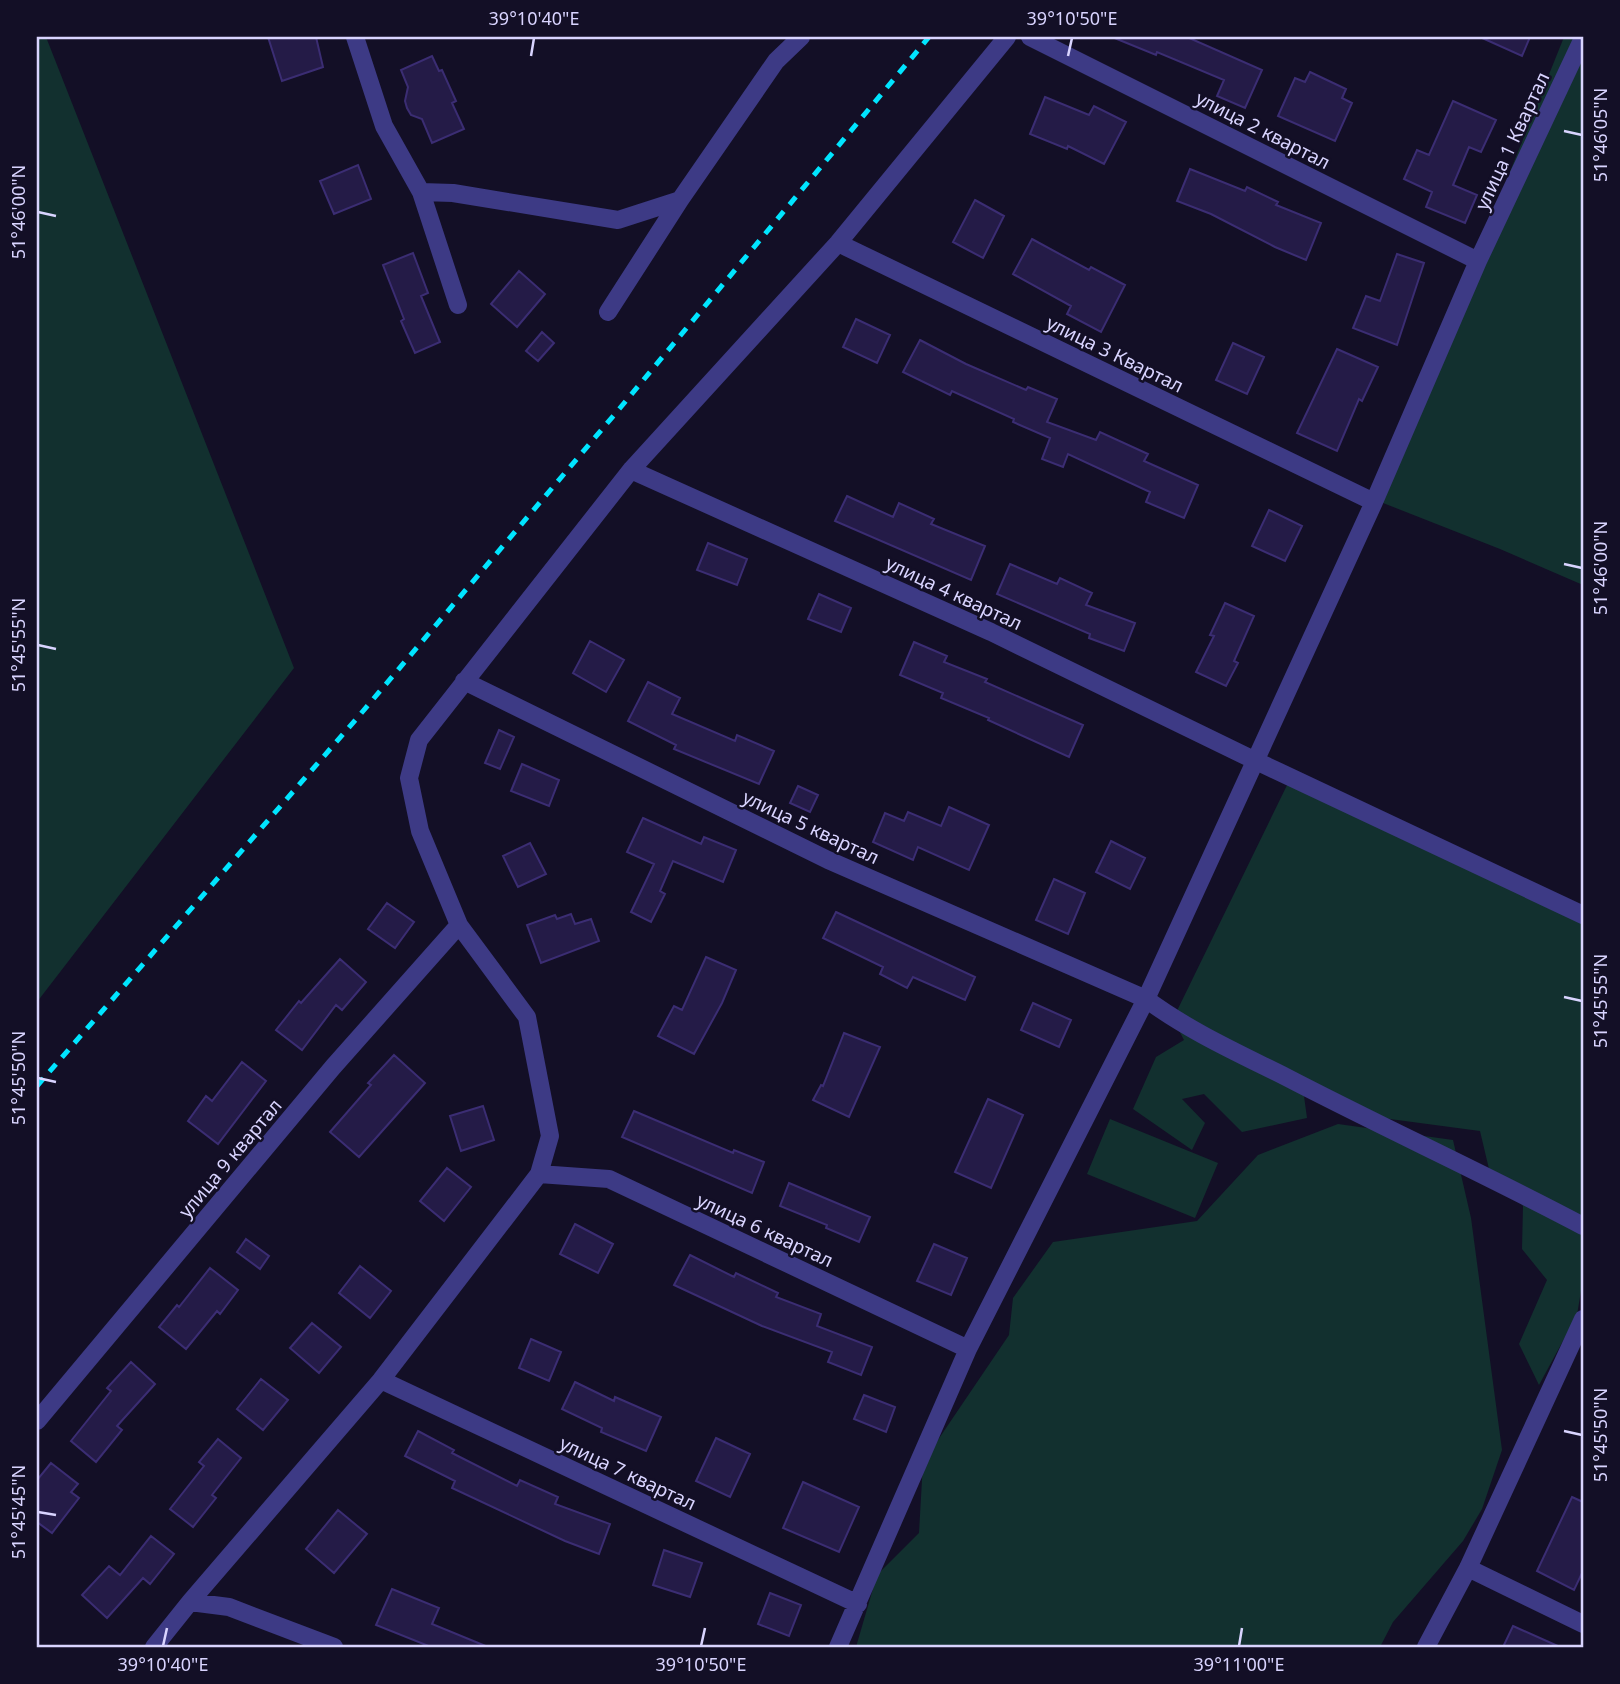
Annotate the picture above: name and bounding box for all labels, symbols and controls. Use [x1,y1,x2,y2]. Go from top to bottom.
text: 39°10'40"E [489,6,579,30]
text: 39°10'50"E [1027,6,1117,30]
street label: улица 1 Квартал [1469,68,1555,214]
street label: улица 2 квартал [1191,85,1335,175]
text: 51°46'05"N [1588,88,1612,182]
text: 51°46'00"N [6,165,30,259]
street label: улица 3 Квартал [1042,310,1188,398]
text: 51°46'00"N [1588,521,1612,615]
street label: улица 4 квартал [881,550,1027,636]
text: 51°45'55"N [6,598,30,692]
street label: улица 5 квартал [738,784,884,870]
text: 51°45'55"N [1588,954,1612,1048]
text: 51°45'50"N [6,1031,30,1125]
street label: улица 9 квартал [173,1093,287,1223]
street label: улица 6 квартал [692,1187,838,1273]
text: 51°45'50"N [1588,1388,1612,1482]
street label: улица 7 квартал [555,1430,701,1516]
text: 51°45'45"N [6,1465,30,1559]
text: 39°10'40"E [118,1652,208,1676]
text: 39°10'50"E [656,1652,746,1676]
text: 39°11'00"E [1194,1652,1284,1676]

